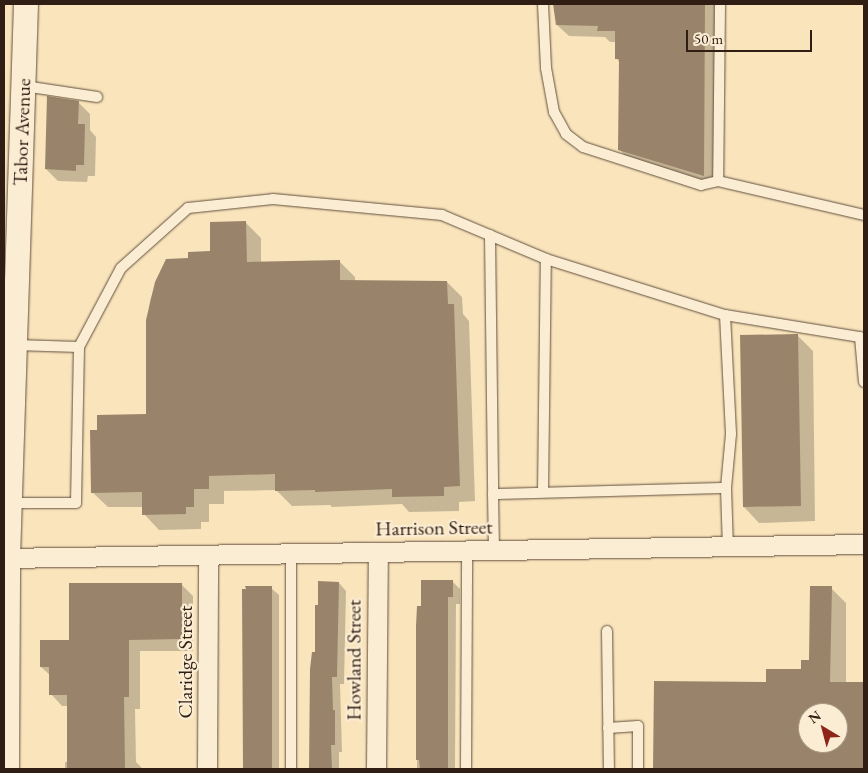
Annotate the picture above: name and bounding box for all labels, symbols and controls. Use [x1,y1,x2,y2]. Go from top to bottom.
scale bar [688,20,814,52]
text: 50 m [694,29,723,48]
street label: Tabor Avenue [8,78,36,186]
street label: Harrison Street [375,515,493,541]
street label: Howland Street [342,600,366,720]
street label: Claridge Street [173,605,197,719]
north arrow [798,703,848,753]
text: N [805,706,825,727]

